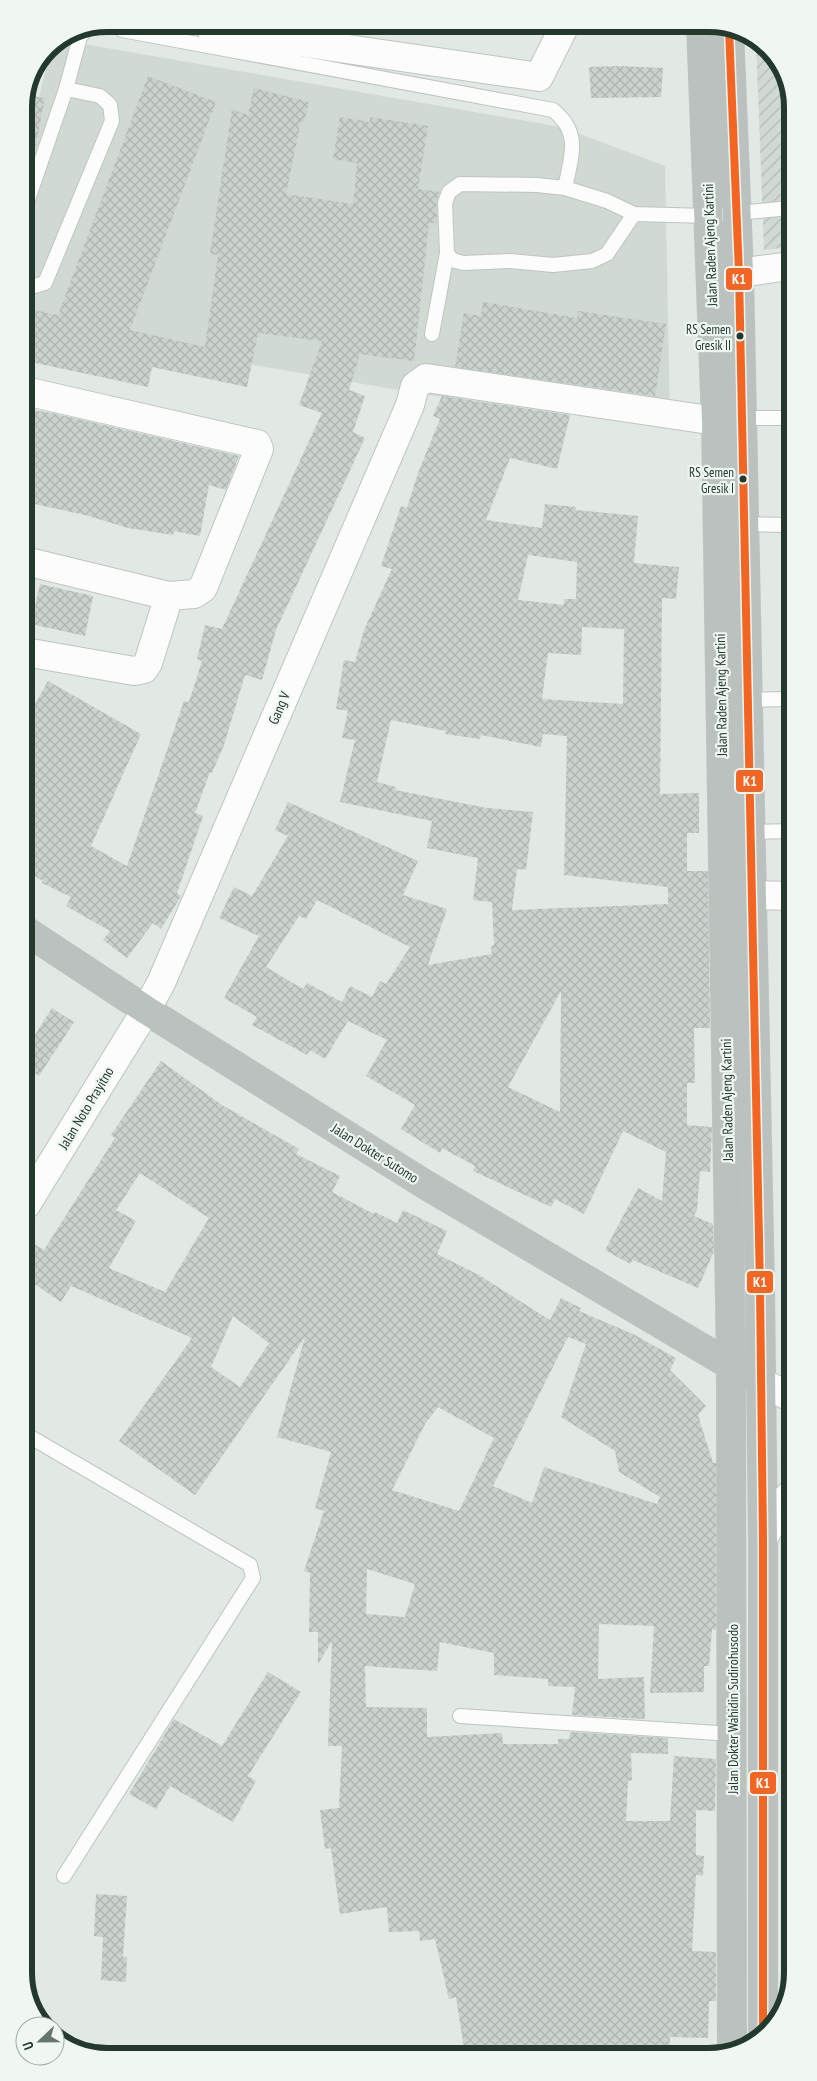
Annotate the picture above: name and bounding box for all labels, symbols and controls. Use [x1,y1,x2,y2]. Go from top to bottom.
street label: Jalan Raden Ajeng Kartini [699,183,721,308]
line badge: K1 [725,267,753,291]
text: K1 [732,270,746,288]
place label: RS Semen Gresik II [686,321,731,354]
marker: RS Semen Gresik II [735,331,745,341]
place label: RS Semen Gresik I [689,464,734,497]
marker: RS Semen Gresik I [738,474,748,484]
street label: Jalan Raden Ajeng Kartini [711,633,731,758]
street label: Gang V [264,688,294,727]
line badge: K1 [735,769,764,793]
text: K1 [743,772,757,790]
street label: Jalan Raden Ajeng Kartini [717,1038,737,1163]
street label: Jalan Noto Prayitno [54,1063,118,1153]
street label: Jalan Dokter Sutomo [327,1119,422,1187]
line badge: K1 [746,1270,774,1294]
text: K1 [753,1273,767,1291]
street label: Jalan Dokter Wahidin Sudirohusodo [724,1624,742,1795]
line badge: K1 [749,1771,777,1795]
text: K1 [756,1774,770,1792]
north arrow [15,2016,65,2066]
text: U [18,2039,38,2053]

